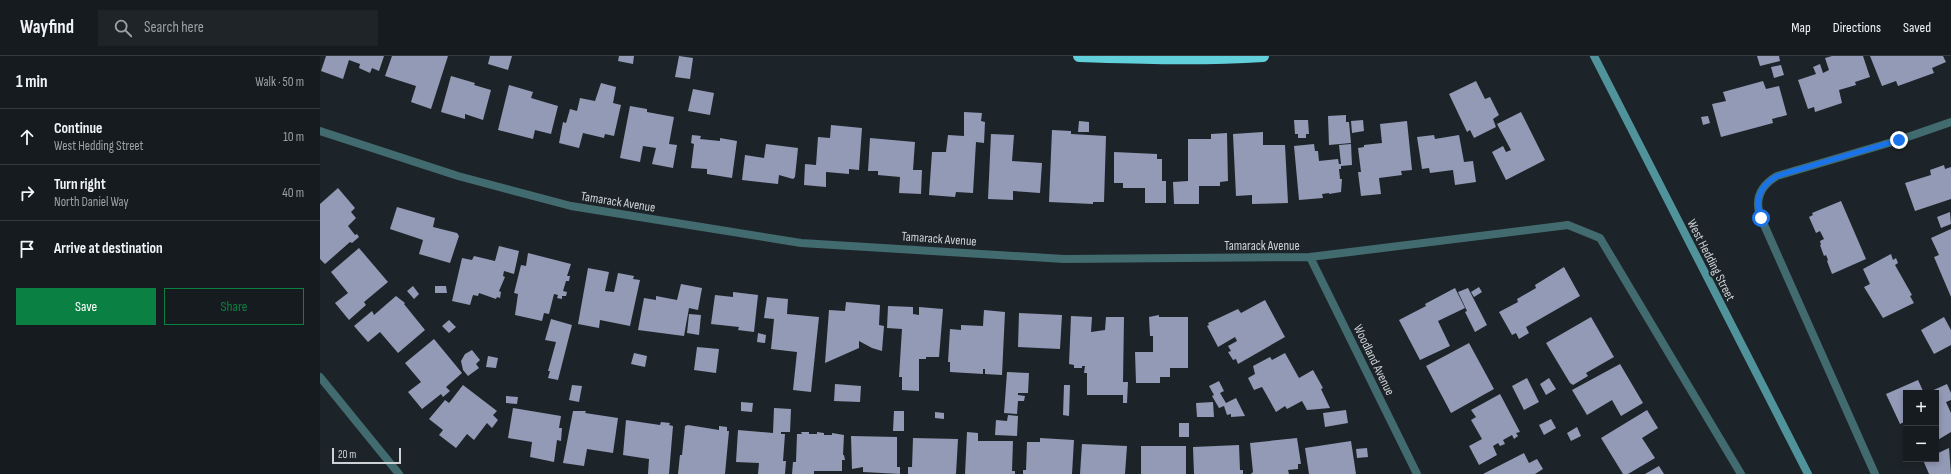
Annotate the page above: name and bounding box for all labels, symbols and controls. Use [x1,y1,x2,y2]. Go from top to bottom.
search box [98,10,378,46]
text: Wayfind [20,16,74,39]
icon: search [112,17,134,39]
text: Search here [144,18,204,37]
text: Map [1791,19,1811,36]
text: Directions [1833,19,1881,36]
text: Saved [1903,19,1931,36]
text: 1 min [16,72,48,92]
text: Walk · 50 m [255,74,304,90]
text: Continue [54,119,103,138]
icon: ahead [16,126,38,148]
text: 10 m [283,129,304,145]
route end [1890,131,1908,149]
text: West Hedding Street [54,138,144,154]
text: Turn right [54,175,106,194]
icon: right [16,182,38,204]
text: 40 m [282,185,304,201]
street label: Tamarack Avenue [580,188,656,216]
text: North Daniel Way [54,194,129,210]
route start [1752,209,1770,227]
street label: West Hedding Street [1684,216,1738,304]
street label: Tamarack Avenue [901,228,977,250]
icon: arrive [16,238,38,260]
street label: Tamarack Avenue [1224,238,1300,254]
text: Arrive at destination [54,239,163,258]
button: Save [16,288,156,325]
button: Share [164,288,304,325]
street label: Woodland Avenue [1350,322,1398,398]
map controls [1903,390,1939,462]
button: + [1903,390,1939,426]
button: − [1903,426,1939,462]
scale bar [332,446,401,465]
text: 20 m [338,448,356,461]

